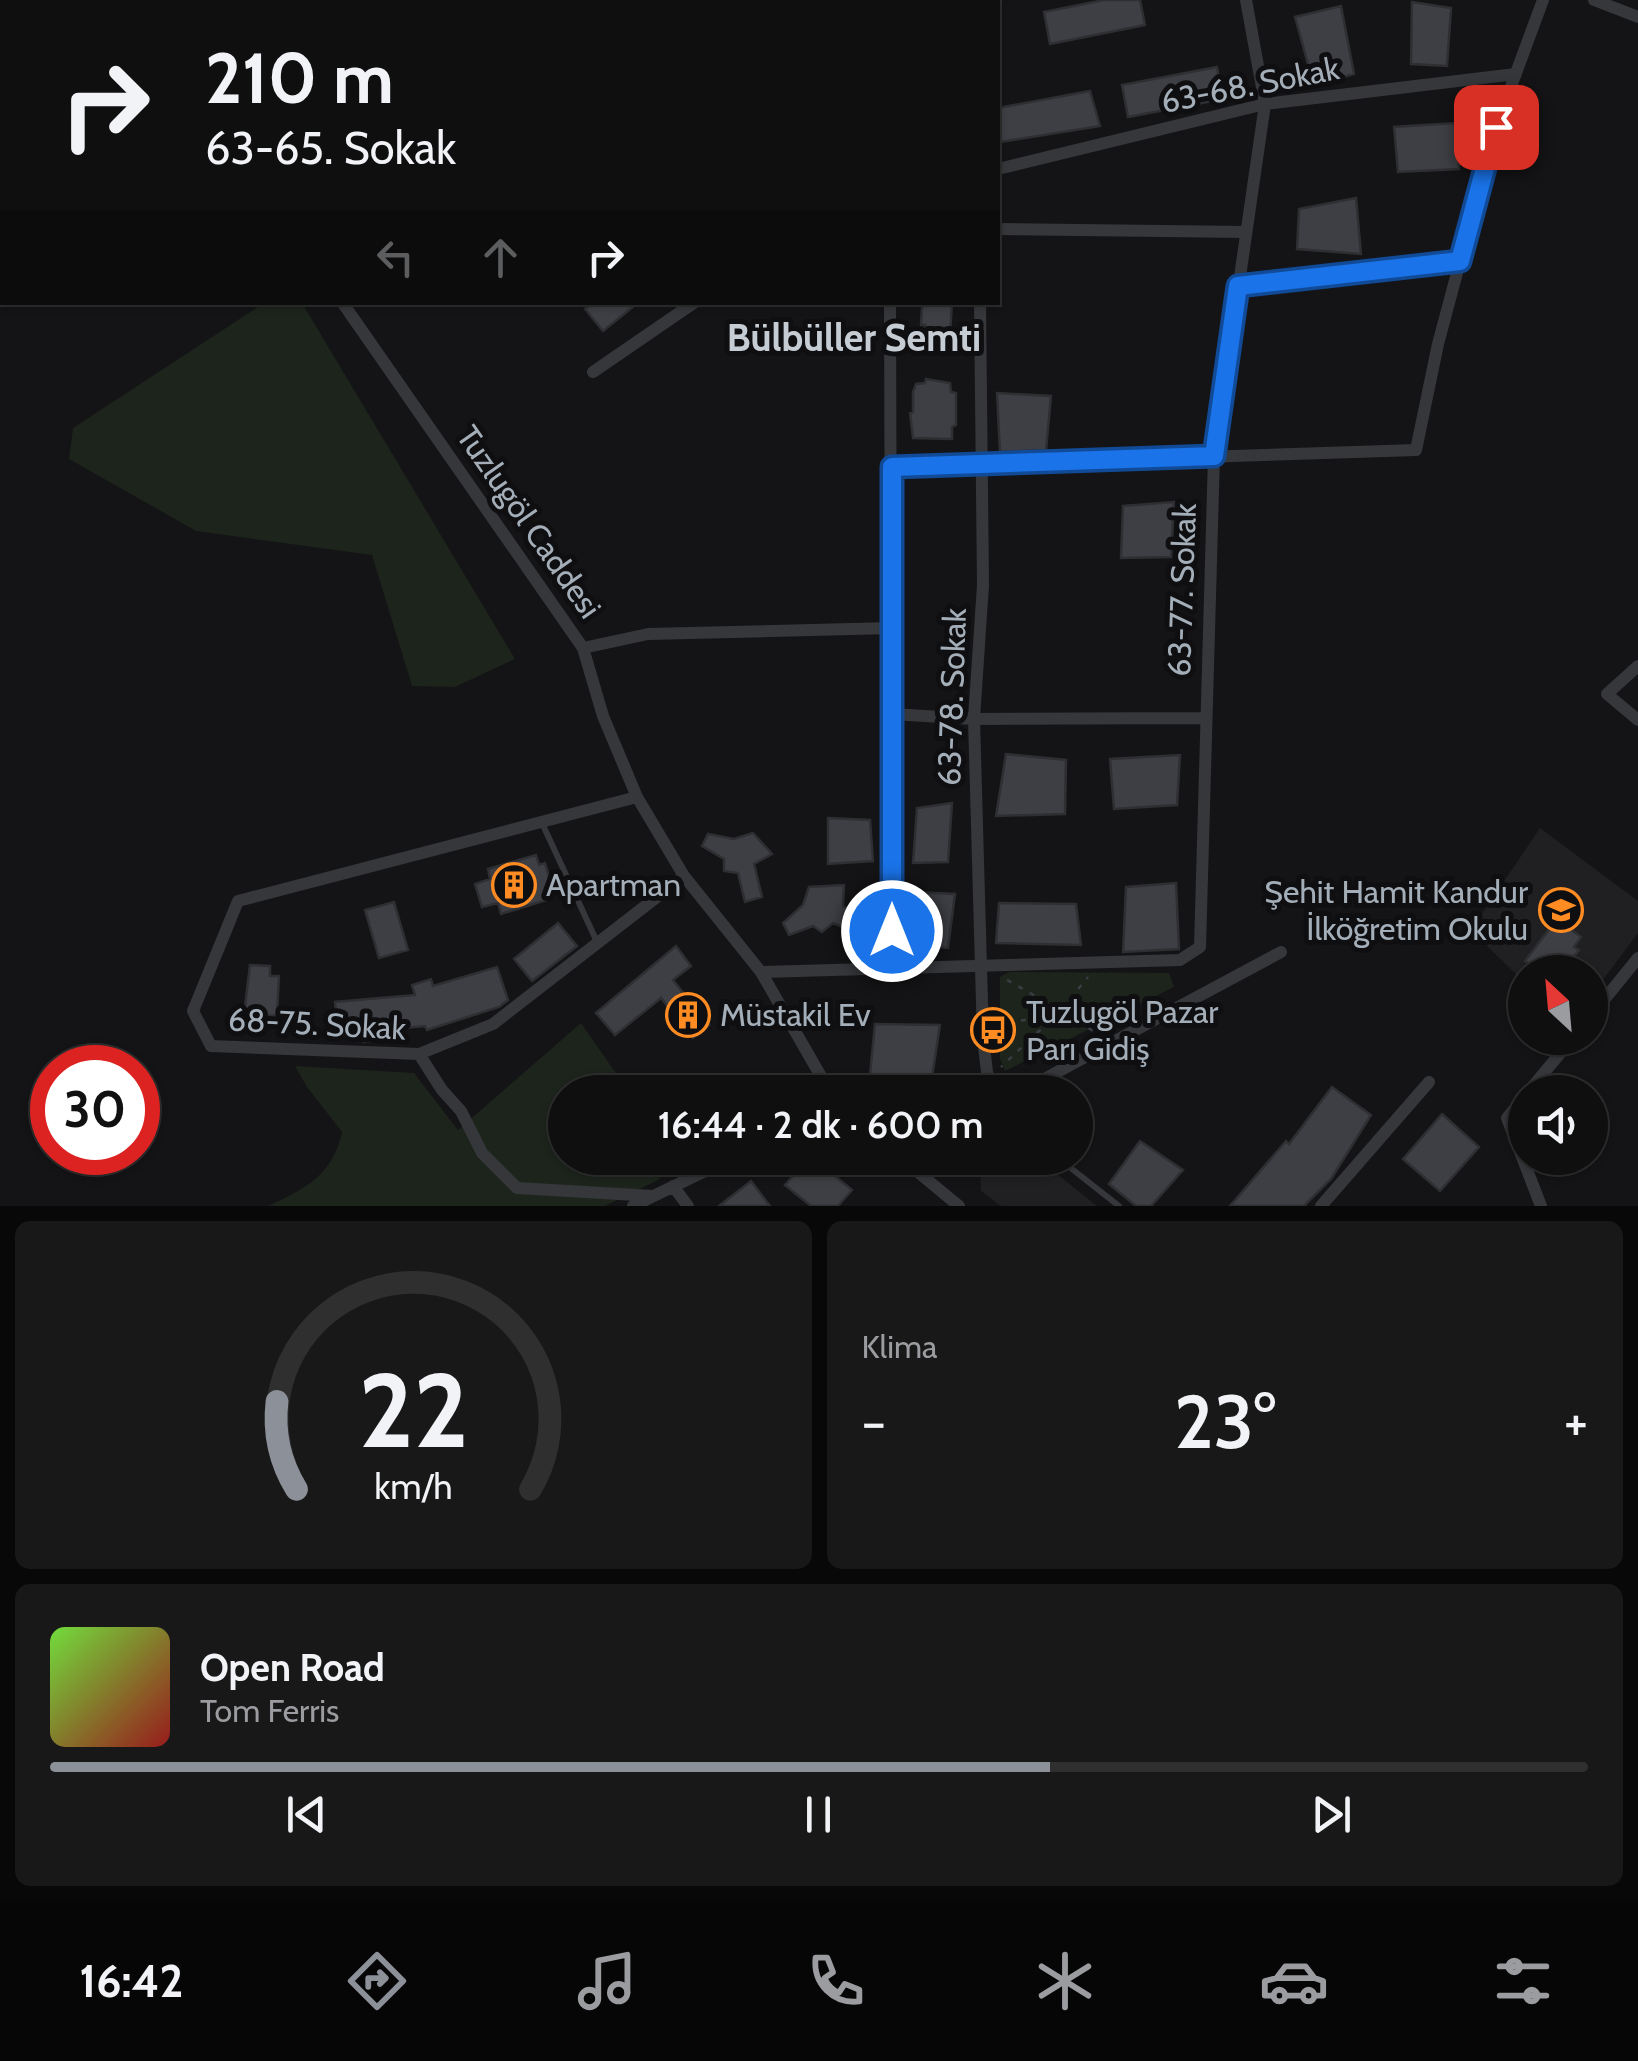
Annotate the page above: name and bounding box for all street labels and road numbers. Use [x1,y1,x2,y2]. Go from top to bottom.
street label: 63-68. Sokak [1158,48,1343,121]
street label: Tuzlugöl Caddesi [449,418,610,625]
street label: 63-77. Sokak [1159,502,1204,677]
street label: 63-78. Sokak [929,607,974,787]
street label: 68-75. Sokak [227,999,408,1048]

